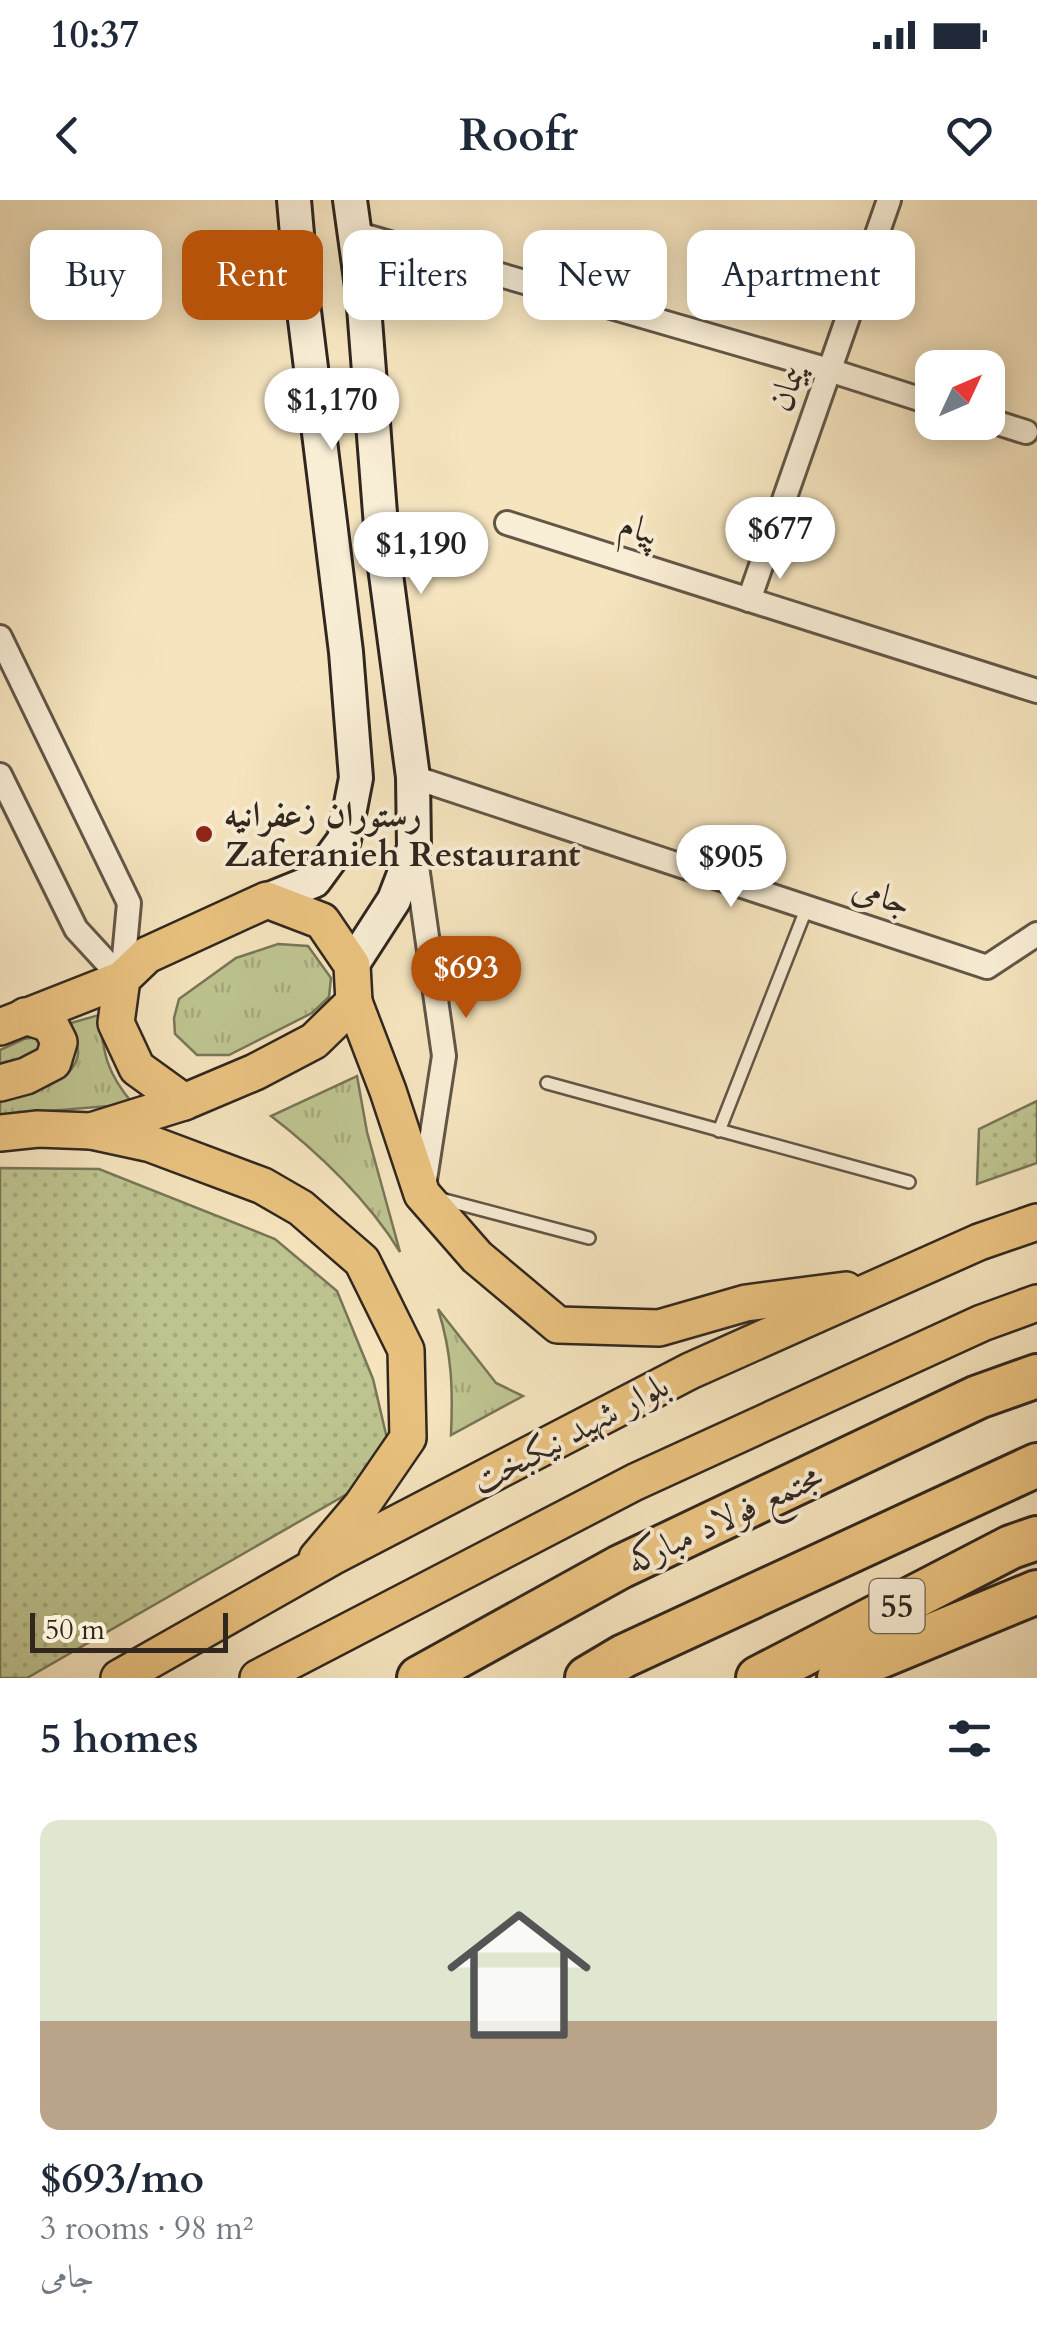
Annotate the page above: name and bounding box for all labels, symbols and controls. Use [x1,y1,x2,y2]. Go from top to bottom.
text: 10:37 [50,9,139,61]
text: Roofr [459,105,578,166]
icon: back [40,108,95,163]
icon: heart [942,108,997,163]
chip: Buy [30,230,162,320]
chip: Rent [182,230,323,320]
chip: Filters [343,230,503,320]
chip: New [523,230,667,320]
chip: Apartment [687,230,915,320]
north arrow [915,350,1005,440]
map controls [915,350,1005,440]
street label: پیمان [757,357,818,418]
pin: $1,170 [251,368,413,453]
text: $1,170 [286,378,378,422]
pin: $677 [721,497,839,582]
street label: پیام [611,500,666,564]
text: $677 [747,507,813,551]
pin: $1,190 [340,512,502,597]
text: $1,190 [375,522,467,566]
place label: رستوران زعفرانیه Zaferanieh Restaurant [224,791,580,879]
marker: رستوران زعفرانیه Zaferanieh Restaurant [193,823,215,845]
pin: $905 [672,825,790,910]
text: $905 [698,835,764,879]
street label: جامی [846,864,917,928]
pin: $693 [407,936,525,1021]
text: $693 [433,946,499,990]
street label: بلوار شهید نیکبخت [463,1362,678,1506]
street label: مجتمع فولاد مبارکه [618,1452,833,1591]
road number: 55 [870,1579,924,1633]
scale bar [30,1608,228,1652]
text: 50 m [45,1611,105,1649]
text: 5 homes [40,1710,198,1767]
icon: filters [942,1711,997,1766]
icon: home [429,1885,609,2065]
text: $693/mo [40,2150,204,2207]
text: 3 rooms · 98 m² [40,2207,253,2251]
text: جامی [40,2255,94,2299]

